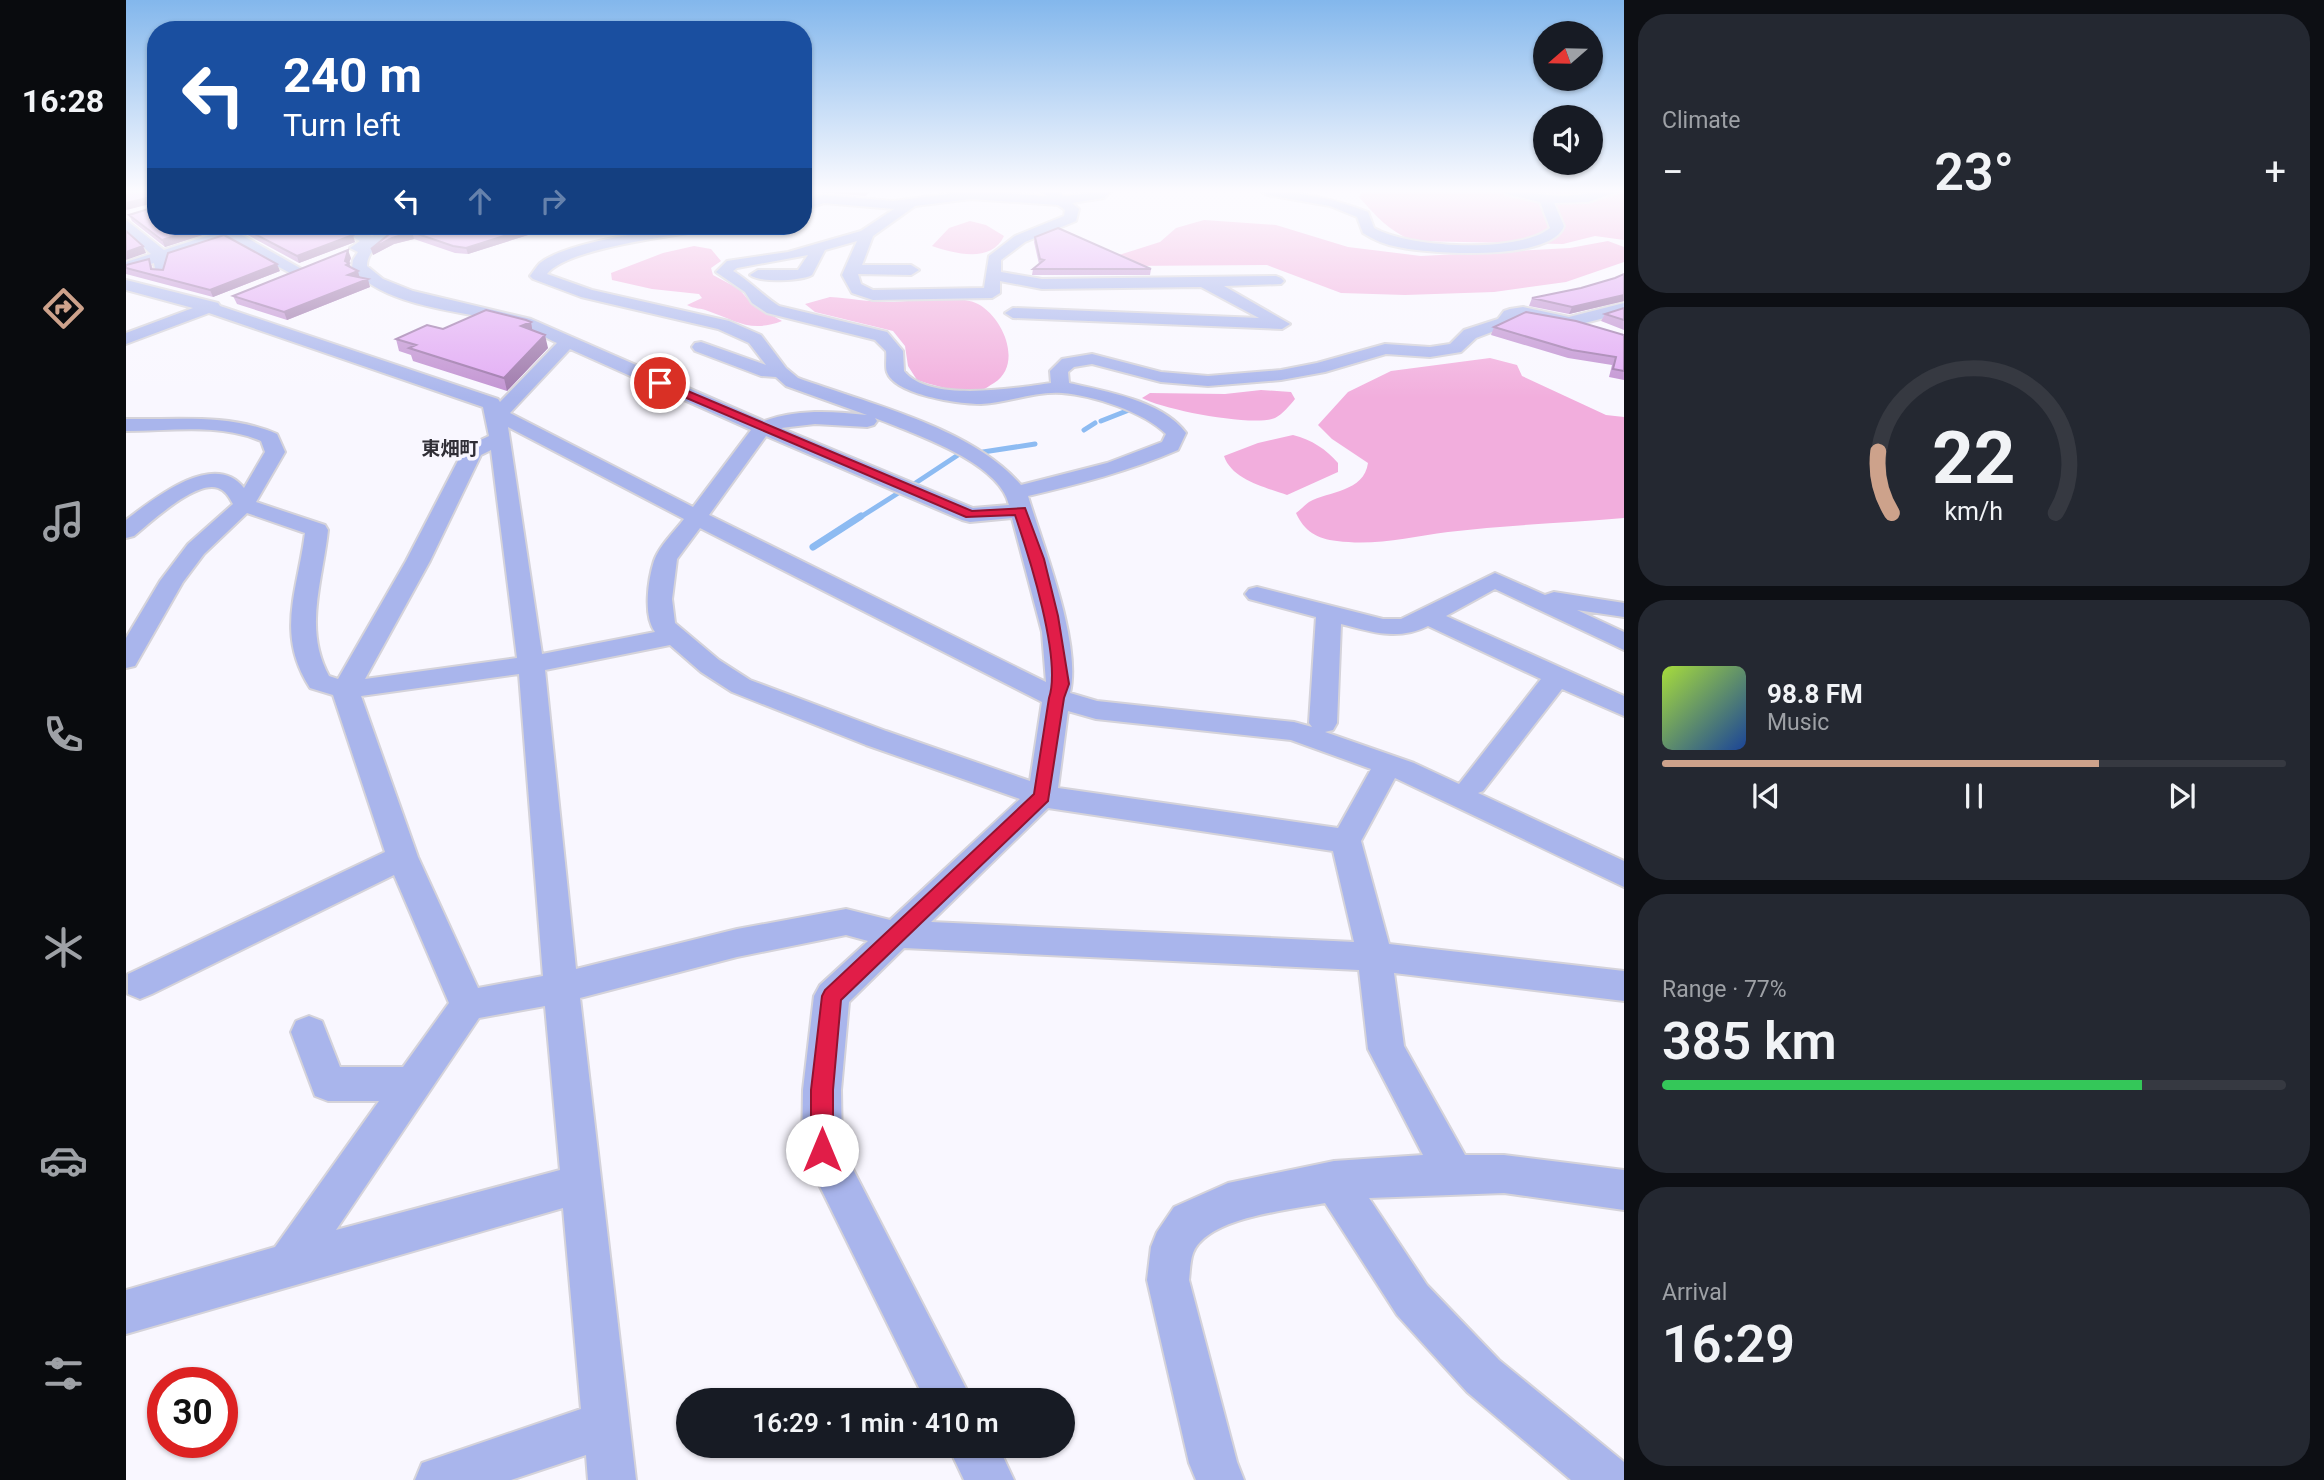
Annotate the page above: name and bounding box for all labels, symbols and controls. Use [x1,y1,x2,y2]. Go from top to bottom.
north arrow [1533,21,1603,91]
map controls [1533,21,1603,175]
text: 240 m [283,47,422,104]
icon: left [168,49,259,140]
text: 16:28 [22,82,104,120]
button: sound [1533,105,1603,175]
text: Turn left [283,106,401,144]
text: Climate [1662,107,1741,134]
text: 23° [1934,142,2014,203]
text: − [1662,150,1684,194]
text: + [2264,150,2286,194]
icon: left [388,182,426,220]
icon: ahead [461,182,499,220]
icon: right [534,182,572,220]
icon: directions [39,284,88,333]
pin [630,353,690,413]
icon: arrive [641,364,679,402]
text: 22 [1932,415,2016,501]
district label: 東畑町 [421,437,479,460]
icon: music [39,497,88,546]
text: km/h [1945,497,2003,526]
text: 98.8 FM [1767,679,1863,709]
text: Music [1767,709,1829,736]
icon: phone [39,710,88,759]
icon: previous [1747,777,1785,815]
icon: pause [1955,777,1993,815]
icon: next [2163,777,2201,815]
icon: climate [39,923,88,972]
text: Range · 77% [1662,976,1787,1003]
text: 385 km [1662,1011,1837,1072]
position arrow [785,1113,859,1187]
icon: car [39,1136,88,1185]
text: Arrival [1662,1279,1727,1306]
text: 16:29 [1662,1314,1795,1375]
icon: filters [39,1349,88,1398]
speed limit sign: 30 [147,1367,238,1458]
text: 16:29 · 1 min · 410 m [752,1408,999,1438]

